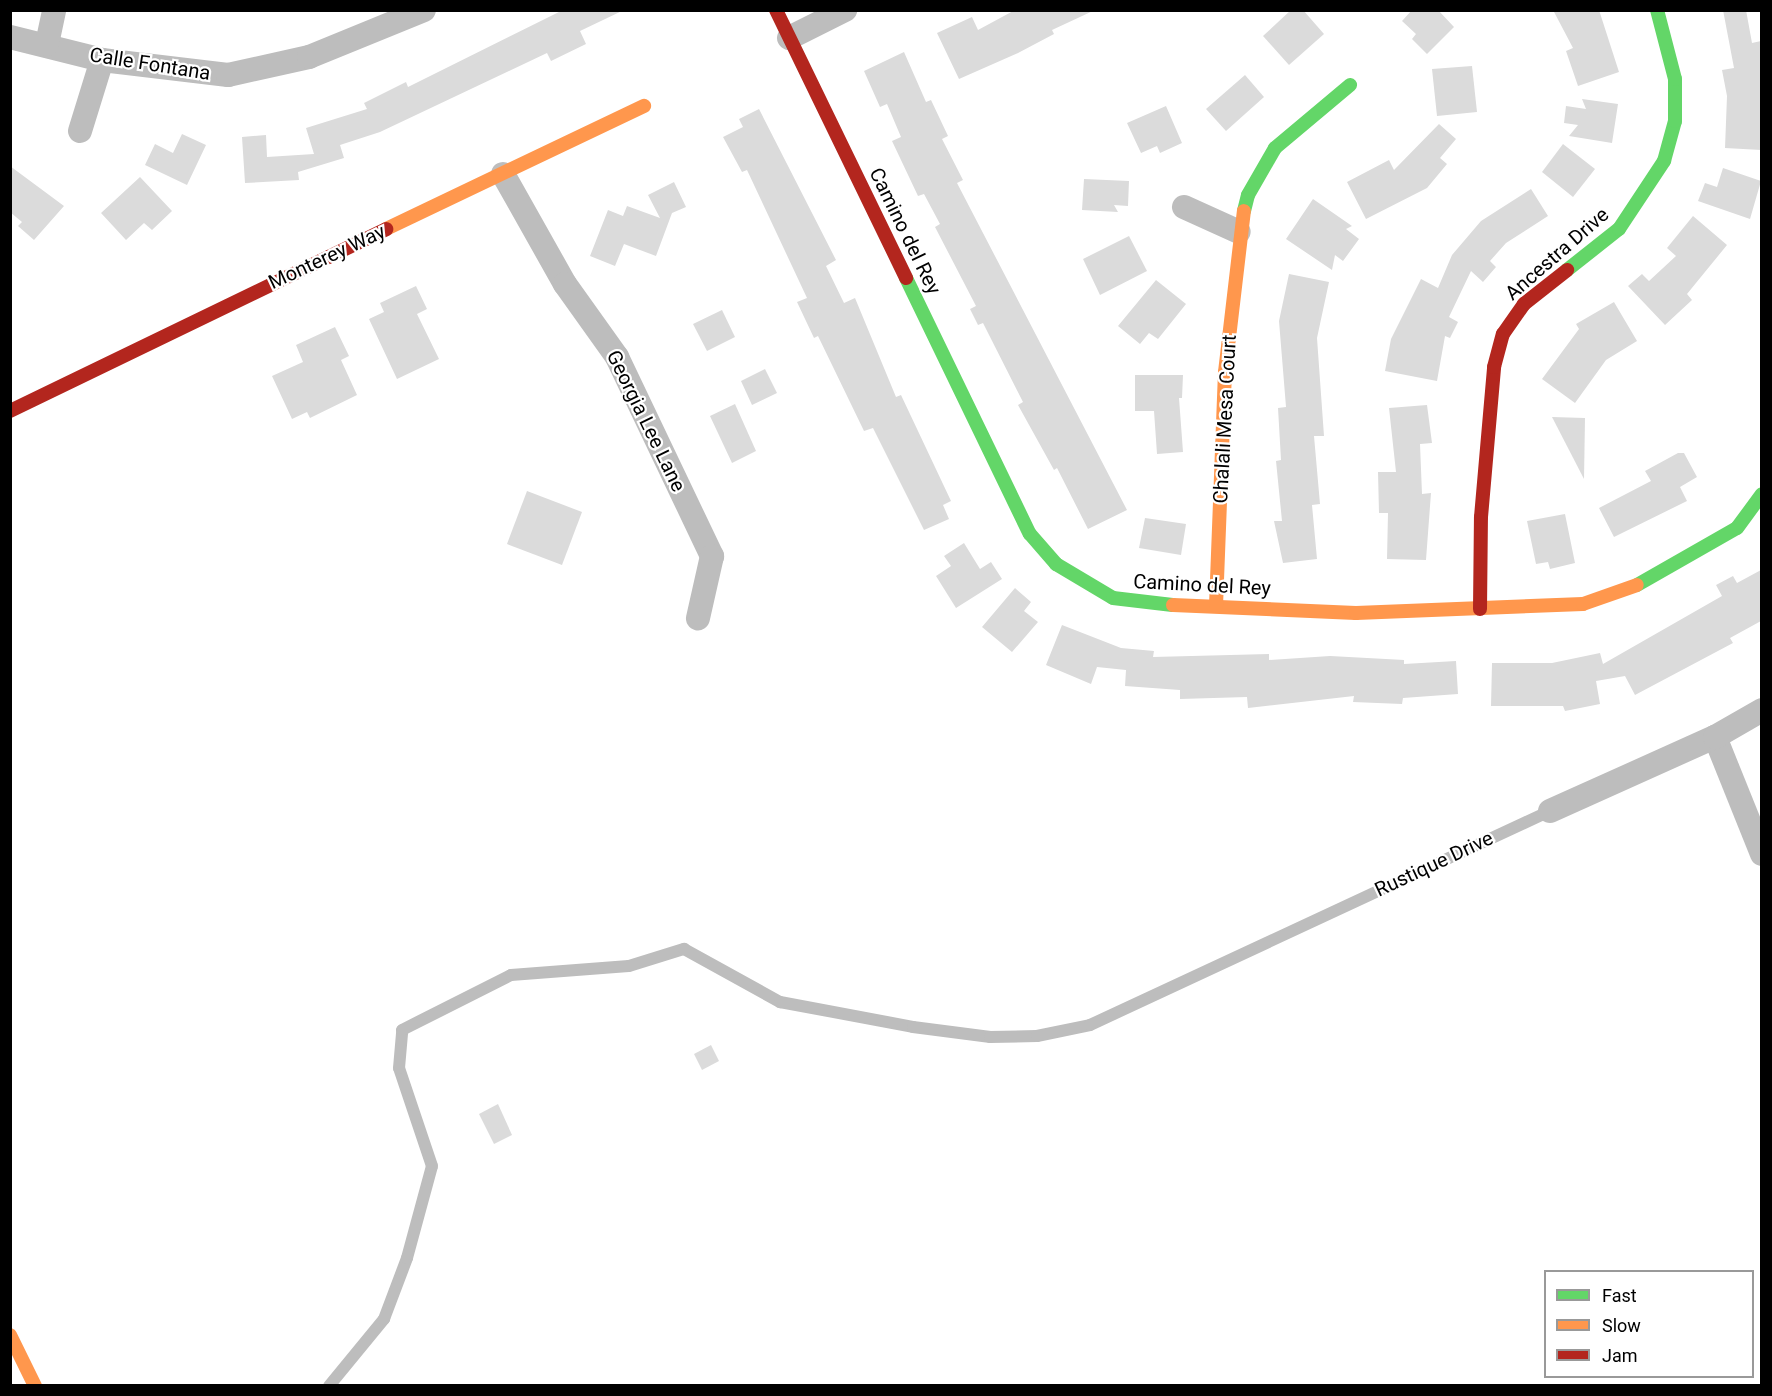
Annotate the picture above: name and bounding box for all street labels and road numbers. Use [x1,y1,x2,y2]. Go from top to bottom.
street label: Calle Fontana [88,43,212,85]
street label: Camino del Rey [864,164,946,298]
street label: Ancestra Drive [1500,203,1614,305]
street label: Monterey Way [265,219,389,295]
street label: Chalali Mesa Court [1209,334,1241,504]
street label: Georgia Lee Lane [601,346,691,496]
street label: Camino del Rey [1133,569,1271,601]
street label: Rustique Drive [1371,826,1497,902]

